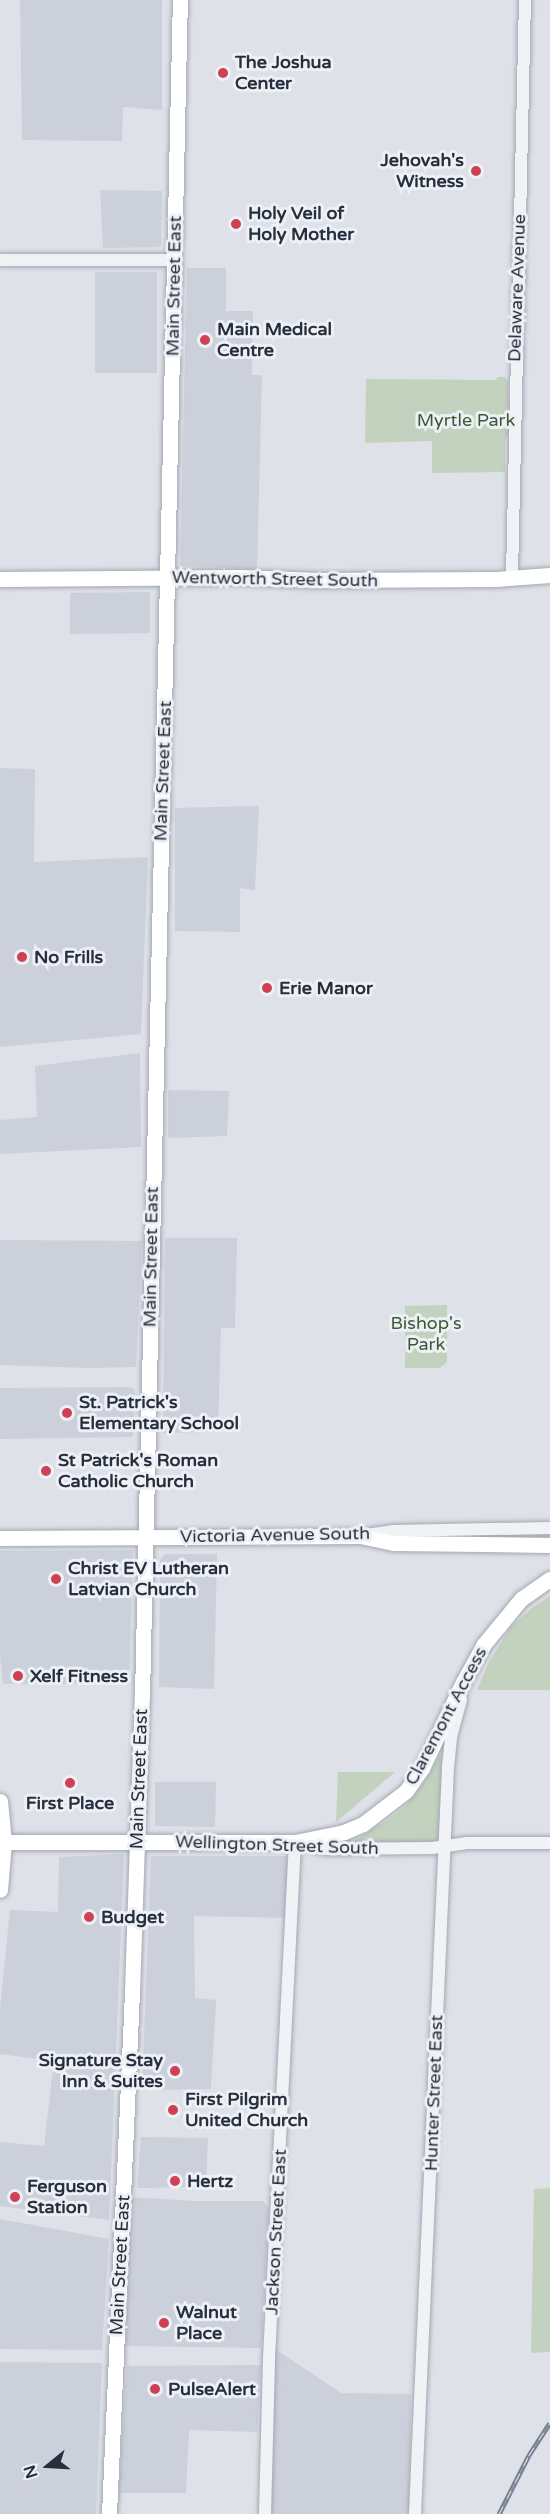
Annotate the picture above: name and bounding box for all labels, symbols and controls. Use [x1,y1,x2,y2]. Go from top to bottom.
place label: The Joshua Center [235,52,332,94]
marker: The Joshua Center [216,66,230,80]
place label: Jehovah's Witness [380,150,464,192]
marker: Jehovah's Witness [469,164,483,178]
place label: Holy Veil of Holy Mother [248,203,354,246]
street label: Delaware Avenue [504,214,530,362]
street label: Main Street East [162,215,186,357]
marker: Holy Veil of Holy Mother [229,217,243,231]
place label: Main Medical Centre [217,319,332,362]
marker: Main Medical Centre [198,333,212,347]
park label: Myrtle Park [417,409,515,431]
street label: Wentworth Street South [172,566,378,592]
street label: Main Street East [150,700,176,842]
place label: No Frills [34,946,103,968]
marker: No Frills [15,950,29,964]
place label: Erie Manor [279,977,373,999]
marker: Erie Manor [260,981,274,995]
street label: Main Street East [139,1186,163,1328]
park label: Bishop's Park [390,1313,462,1356]
place label: St. Patrick's Elementary School [79,1392,239,1434]
marker: St. Patrick's Elementary School [60,1406,74,1420]
place label: St Patrick's Roman Catholic Church [58,1450,218,1492]
marker: St Patrick's Roman Catholic Church [39,1464,53,1478]
street label: Victoria Avenue South [180,1523,370,1547]
place label: Christ EV Lutheran Latvian Church [68,1558,229,1600]
marker: Christ EV Lutheran Latvian Church [49,1572,63,1586]
street label: Claremont Access [400,1643,492,1789]
place label: Xelf Fitness [30,1665,128,1687]
marker: Xelf Fitness [11,1669,25,1683]
street label: Main Street East [126,1708,152,1850]
marker: First Place [63,1776,77,1790]
place label: First Place [26,1792,114,1814]
street label: Wellington Street South [175,1831,379,1859]
place label: Budget [101,1906,164,1928]
marker: Budget [82,1910,96,1924]
street label: Hunter Street East [420,2014,448,2172]
place label: Signature Stay Inn & Suites [39,2050,163,2092]
marker: Signature Stay Inn & Suites [168,2064,182,2078]
place label: First Pilgrim United Church [185,2089,308,2132]
marker: First Pilgrim United Church [166,2103,180,2117]
street label: Jackson Street East [261,2149,291,2315]
place label: Hertz [187,2170,233,2192]
marker: Hertz [168,2174,182,2188]
place label: Ferguson Station [27,2176,107,2218]
marker: Ferguson Station [8,2190,22,2204]
street label: Main Street East [106,2194,134,2336]
place label: Walnut Place [176,2302,237,2344]
marker: Walnut Place [157,2316,171,2330]
place label: PulseAlert [168,2378,256,2400]
marker: PulseAlert [146,2380,164,2398]
north arrow [18,2436,78,2496]
text: N [19,2462,42,2481]

